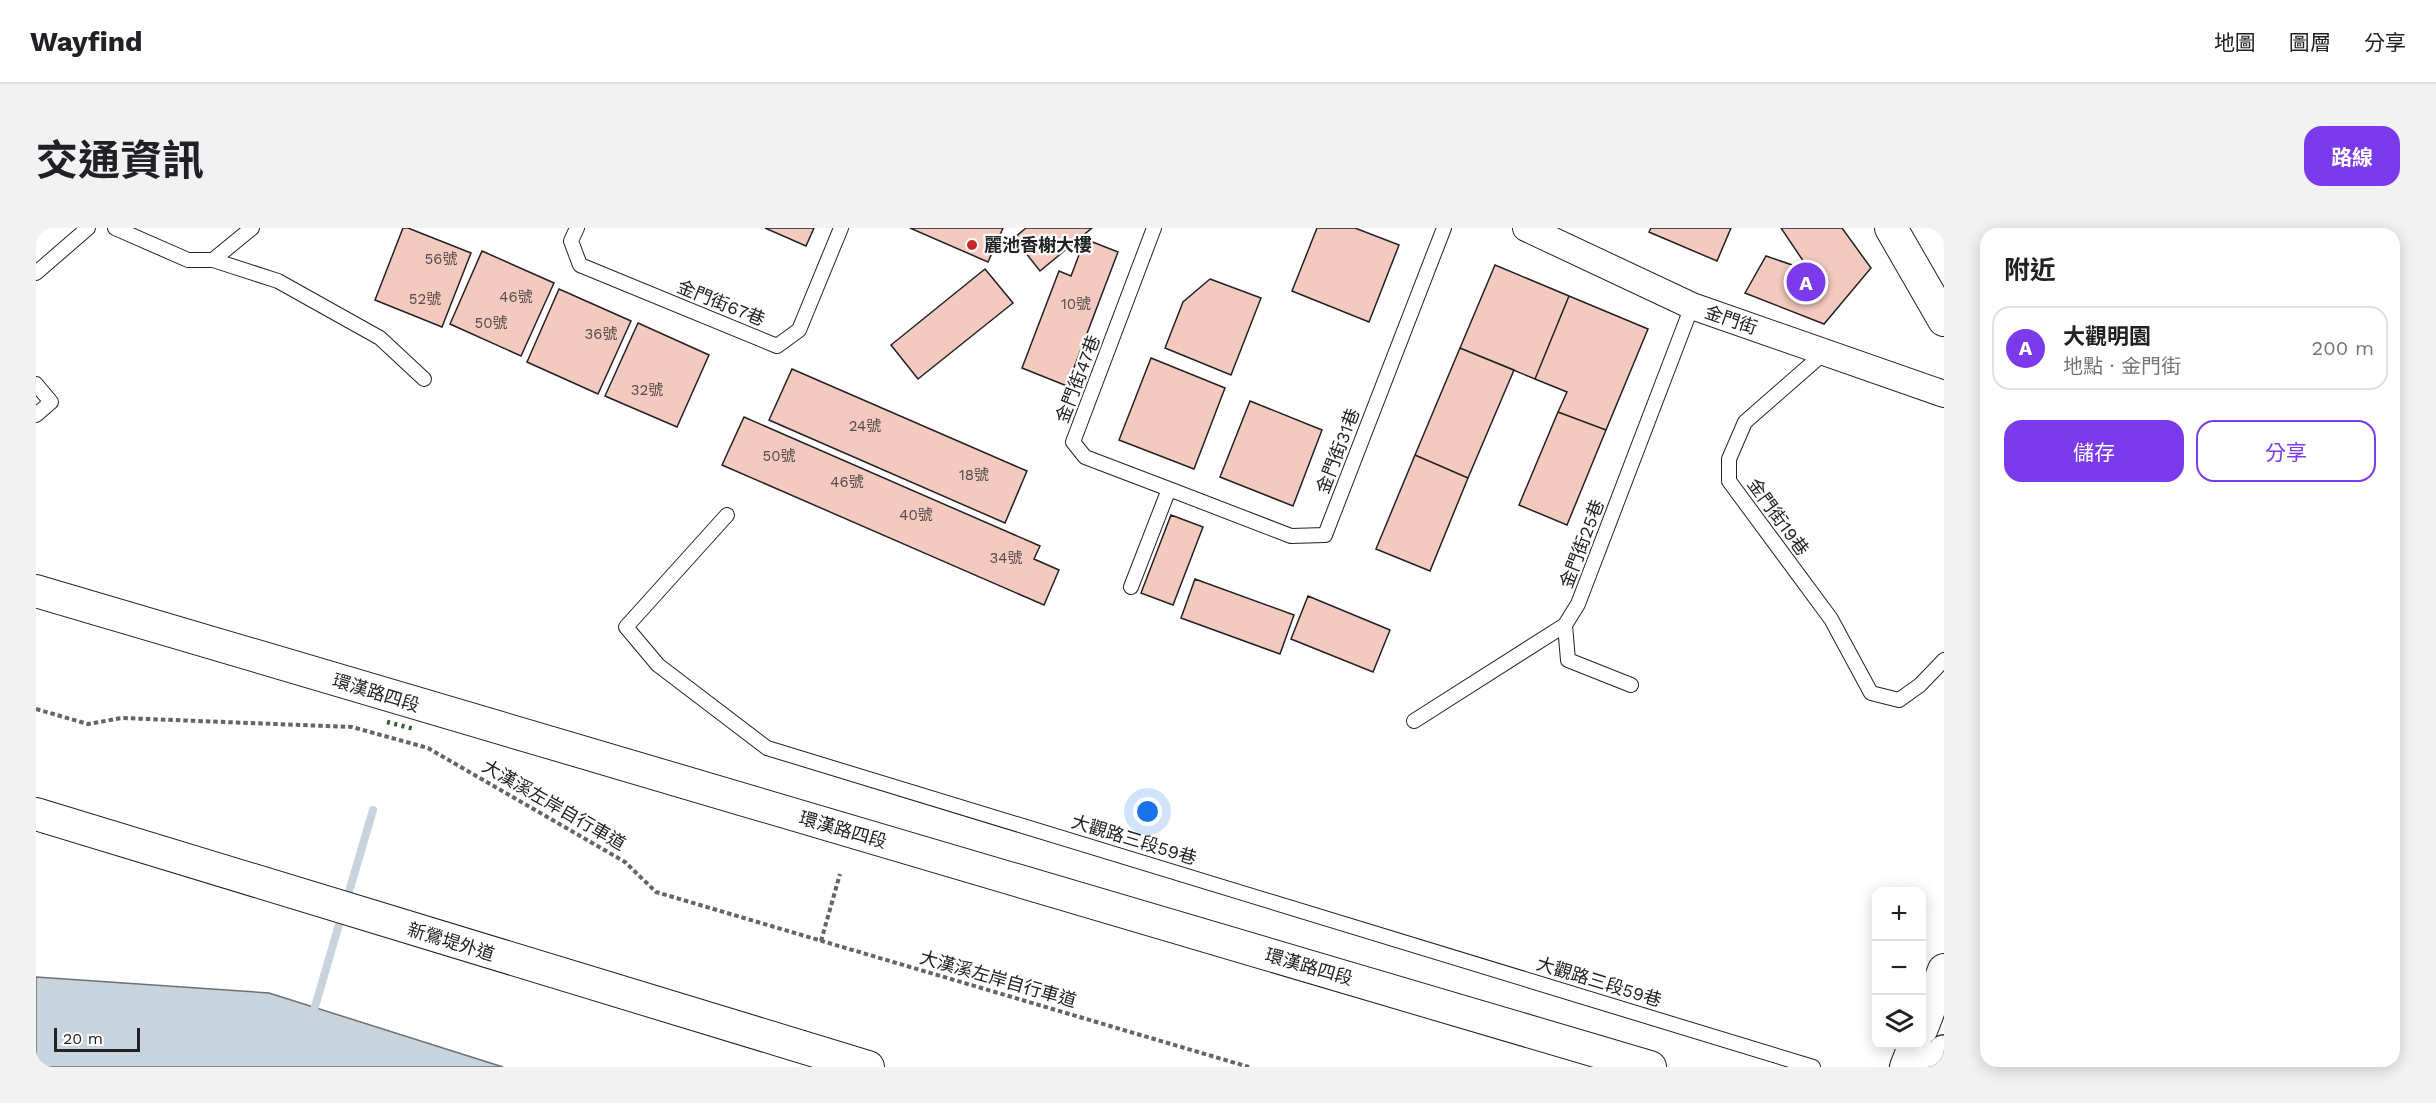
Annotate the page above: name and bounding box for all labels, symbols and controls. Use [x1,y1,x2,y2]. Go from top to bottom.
text: Wayfind [30,25,143,58]
text: 地圖 [2214,30,2256,55]
text: 圖層 [2289,30,2331,55]
text: 分享 [2364,30,2406,55]
button: 路線 [2304,126,2400,186]
text: 交通資訊 [36,136,204,185]
place label: 麗池香榭大樓 [984,234,1092,255]
marker: 麗池香榭大樓 [965,238,979,252]
house number: 56號 [425,250,457,268]
text: 附近 [2004,255,2056,285]
pin: A [1786,260,1826,304]
street label: 金門街67巷 [674,275,768,330]
house number: 46號 [499,288,533,306]
house number: 52號 [409,290,441,308]
house number: 10號 [1061,295,1091,313]
street label: 金門街 [1702,301,1760,338]
house number: 50號 [474,314,508,332]
text: 大觀明園 [2063,324,2151,349]
house number: 36號 [585,325,617,343]
street label: 金門街47巷 [1051,332,1104,426]
text: A [2019,336,2032,360]
text: 200 m [2312,336,2374,360]
text: 地點 · 金門街 [2063,354,2181,378]
house number: 32號 [631,381,663,399]
street label: 金門街31巷 [1312,405,1363,496]
house number: 24號 [849,417,881,435]
button: 儲存 [2004,420,2184,482]
button: 分享 [2196,420,2376,482]
house number: 50號 [762,447,796,465]
house number: 18號 [959,466,989,484]
house number: 46號 [830,473,864,491]
street label: 金門街19巷 [1743,474,1813,559]
street label: 金門街25巷 [1555,497,1608,591]
house number: 40號 [899,506,933,524]
house number: 34號 [990,549,1022,567]
street label: 環漢路四段 [330,669,422,716]
street label: 大漢溪左岸自行車道 [479,755,630,854]
your location [1133,797,1162,826]
street label: 環漢路四段 [797,807,889,852]
street label: 大觀路三段59巷 [1069,811,1199,869]
map controls [1872,887,1926,1049]
button: + [1872,887,1926,941]
street label: 新鶯堤外道 [405,918,497,965]
button: − [1872,941,1926,995]
street label: 環漢路四段 [1263,944,1355,989]
street label: 大漢溪左岸自行車道 [917,946,1079,1011]
street label: 大觀路三段59巷 [1534,953,1664,1011]
button: layers [1872,995,1926,1049]
scale bar [54,1025,140,1052]
text: 20 m [63,1029,103,1048]

